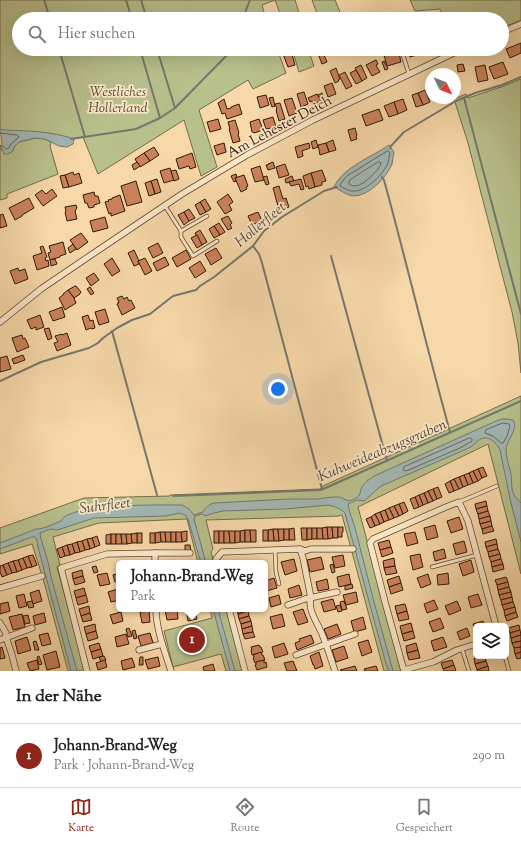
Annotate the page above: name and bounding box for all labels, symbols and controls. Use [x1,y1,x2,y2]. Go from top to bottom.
search box [12,12,509,56]
icon: search [26,23,48,45]
text: Hier suchen [58,24,136,45]
north arrow [425,68,461,104]
park label: Westliches Hollerland [88,83,148,119]
street label: Am Lehester Deich [224,92,336,164]
water label: Hollerfleet [231,197,291,253]
your location [268,379,288,399]
water label: Kuhweideabzugsgraben [315,415,450,488]
water label: Suhrfleet [78,493,133,520]
popup [116,560,268,612]
text: Johann-Brand-Weg [131,567,253,588]
text: Park [131,588,155,606]
map controls [473,623,509,659]
button: layers [473,623,509,659]
pin: 1 [179,625,205,655]
text: In der Nähe [16,685,102,709]
text: Johann-Brand-Weg [54,736,177,757]
text: 1 [27,747,31,765]
text: 290 m [472,747,505,765]
text: Park · Johann-Brand-Weg [54,757,194,775]
tab: Karte [68,796,94,836]
tab: Route [231,796,259,836]
tab: Gespeichert [396,796,453,836]

